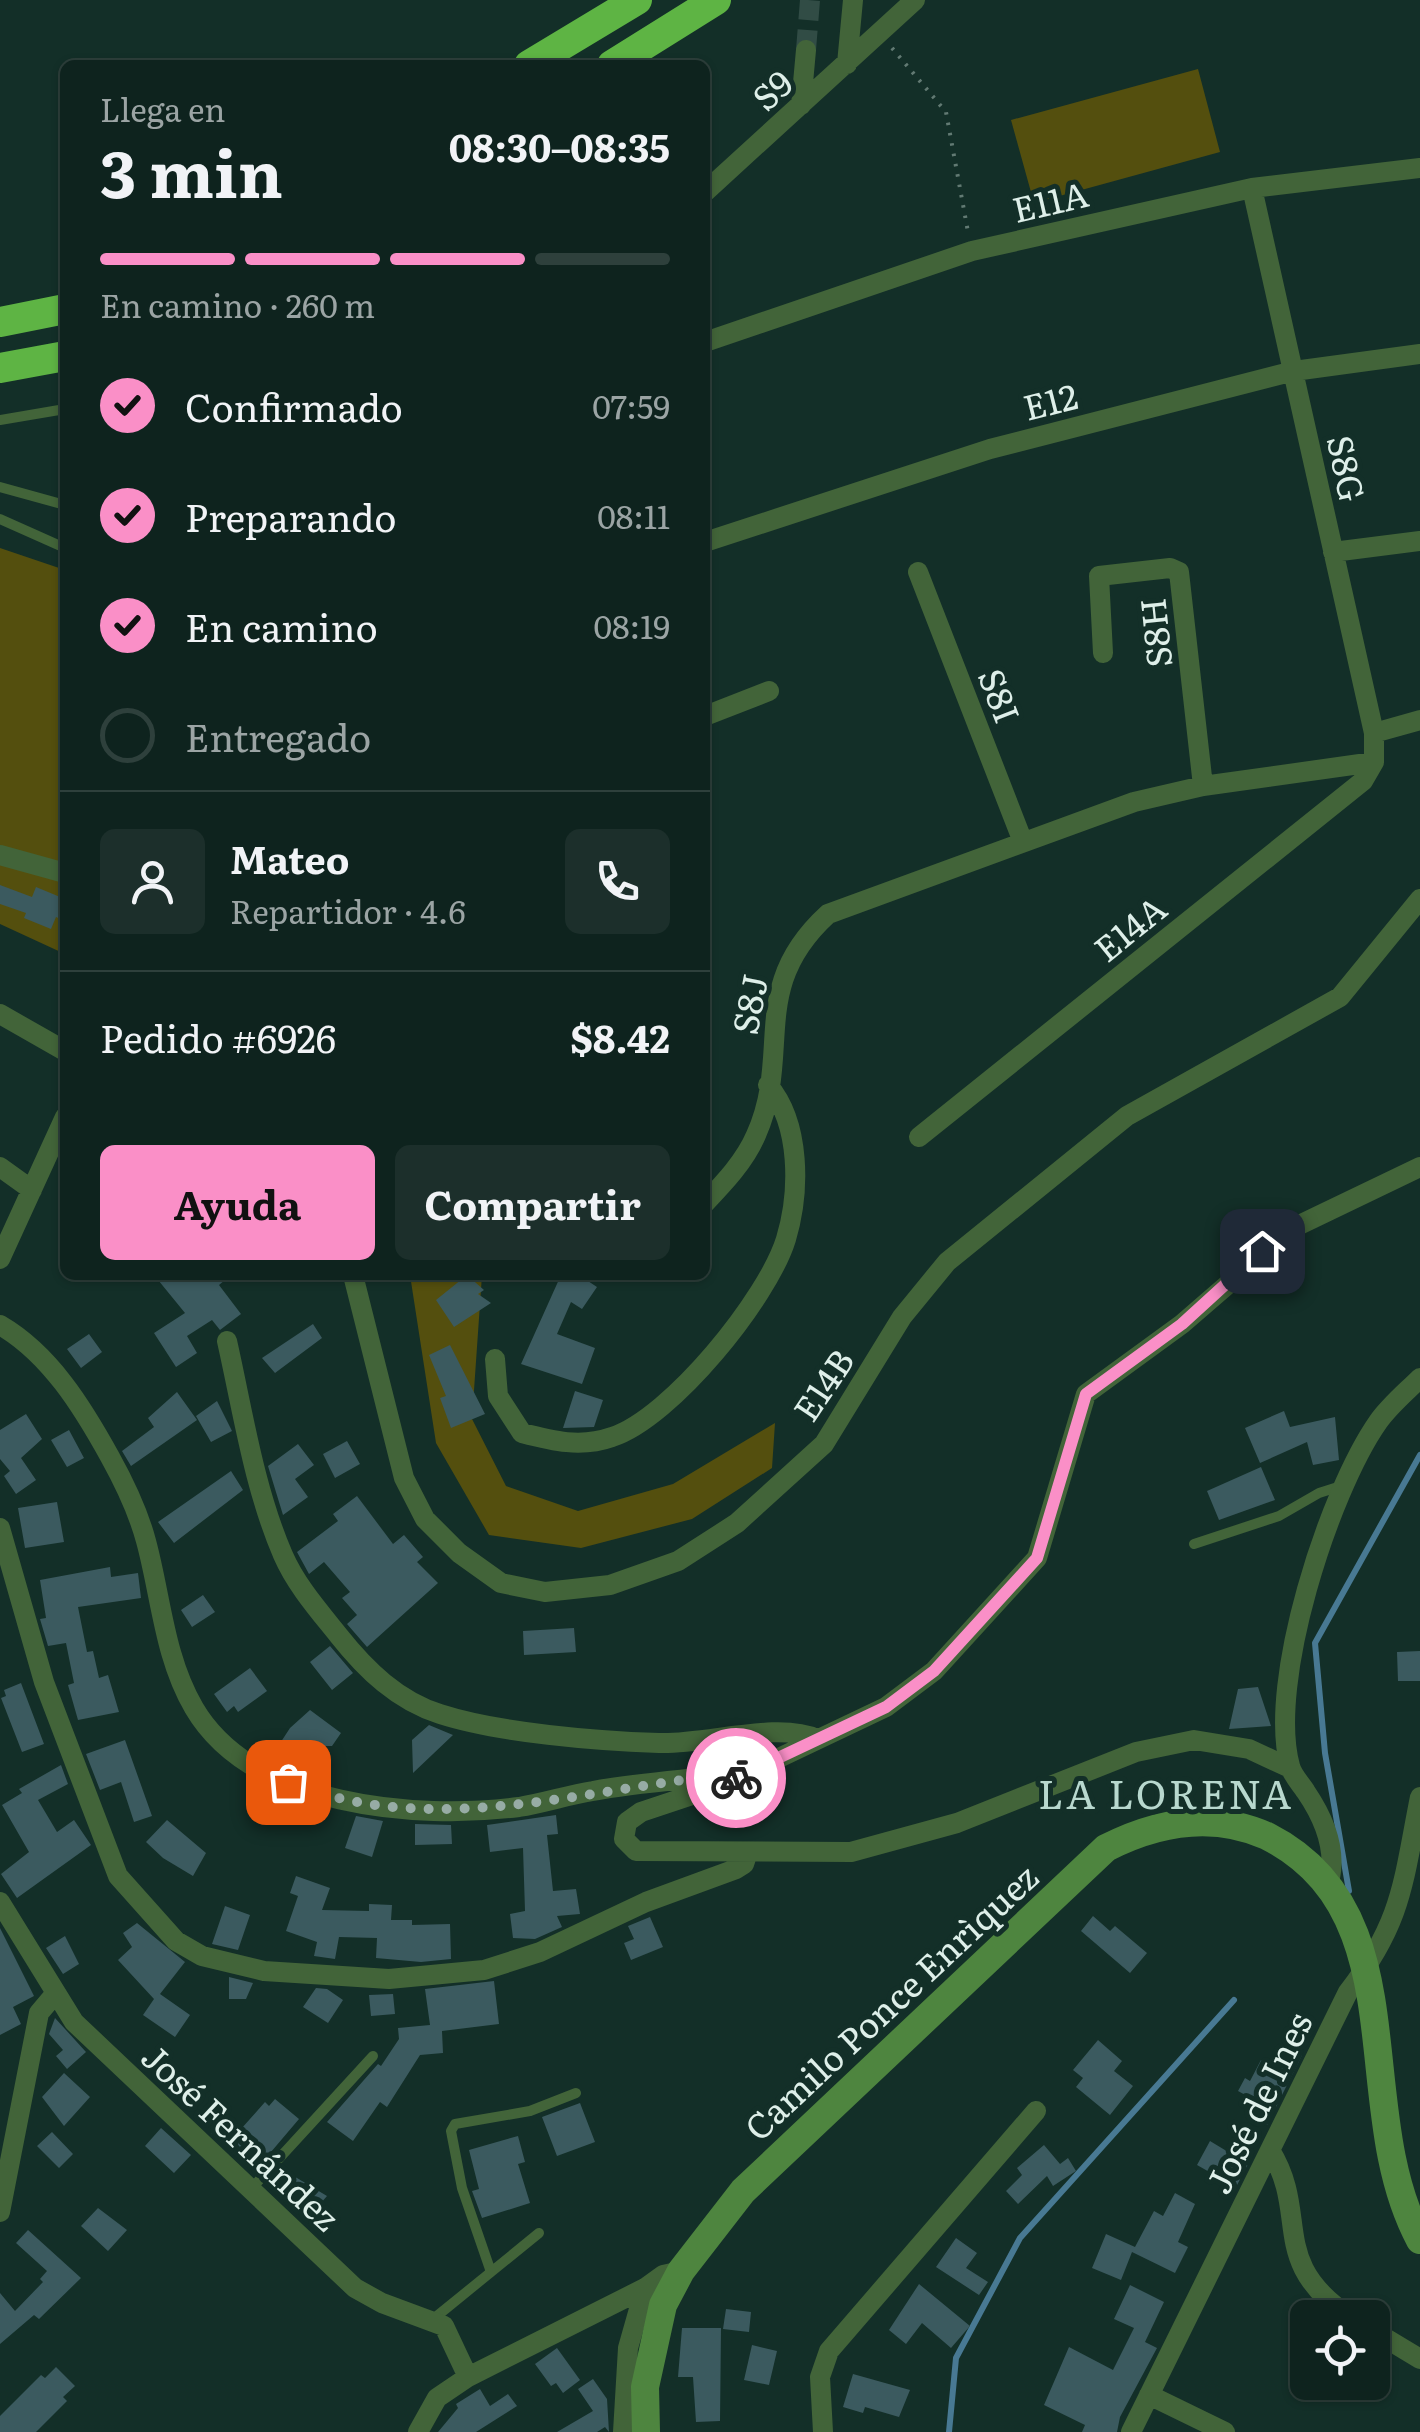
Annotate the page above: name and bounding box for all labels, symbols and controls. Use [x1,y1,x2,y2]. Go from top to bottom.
street label: S9 [739,57,803,121]
text: Llega en [100,84,225,132]
text: 08:30–08:35 [449,117,670,174]
text: 3 min [100,121,283,218]
street label: E11A [1007,166,1093,234]
text: En camino · 260 m [100,280,375,328]
street label: E12 [1017,368,1083,432]
text: Confirmado [185,377,403,434]
icon: check [100,378,155,433]
text: 07:59 [592,381,670,429]
street label: S8G [1316,430,1380,506]
text: Preparando [185,487,397,544]
icon: check [100,488,155,543]
text: 08:11 [597,491,670,539]
street label: S8H [1125,596,1183,670]
text: En camino [185,597,378,654]
icon: check [100,598,155,653]
text: 08:19 [593,601,670,649]
street label: S8I [967,660,1035,730]
text: Entregado [185,707,371,764]
button: person [100,829,205,934]
text: Mateo [230,829,350,886]
button: phone [565,829,670,934]
street label: E14A [1081,881,1177,972]
text: Repartidor · 4.6 [230,886,466,934]
street label: S8J [717,970,779,1038]
text: Pedido #6926 [100,1008,336,1065]
text: $8.42 [570,1008,670,1065]
button: Ayuda [100,1145,375,1260]
button: Compartir [395,1145,670,1260]
pin [1220,1209,1305,1294]
icon: home [1235,1224,1290,1279]
street label: E14B [779,1337,865,1431]
courier [686,1728,786,1828]
pin [246,1740,331,1825]
icon: bike [709,1751,764,1806]
icon: bag [261,1755,316,1810]
district label: LA LORENA [1038,1762,1294,1821]
street label: Camilo Ponce Enrìquez [732,1851,1048,2151]
street label: José de Ines [1191,2002,1323,2202]
street label: José Fernández [131,2030,353,2242]
map controls [1290,2300,1390,2400]
button: locate [1290,2300,1390,2400]

